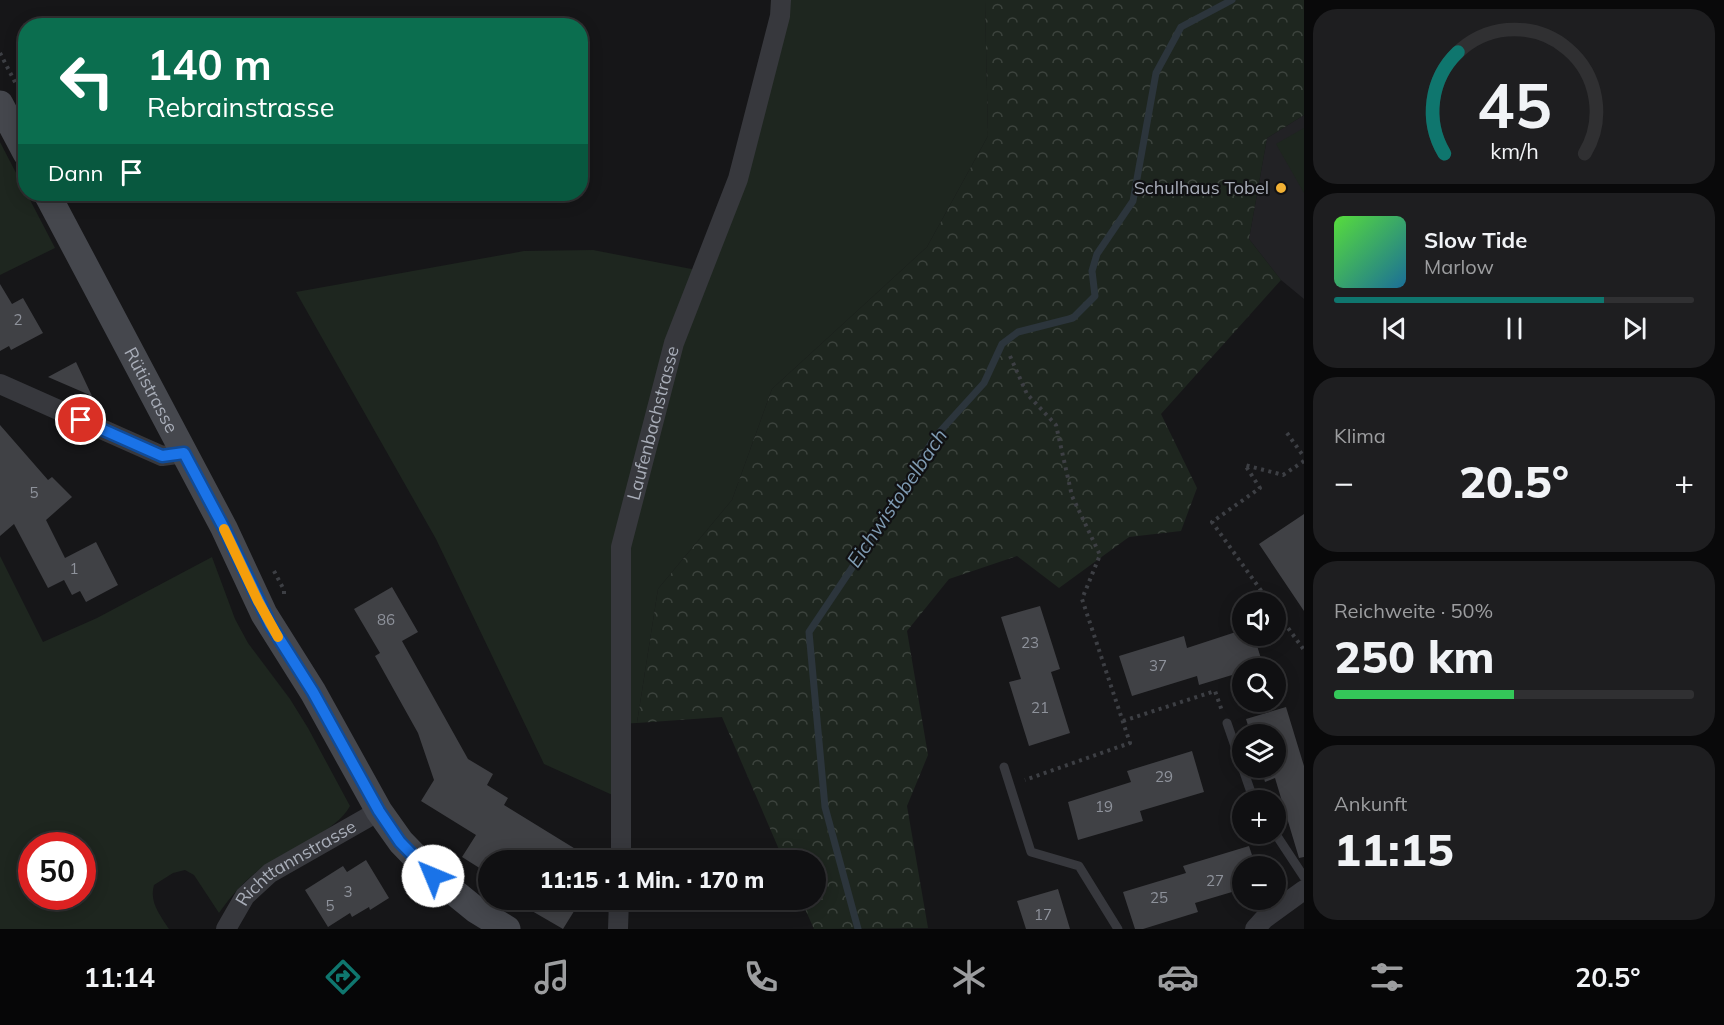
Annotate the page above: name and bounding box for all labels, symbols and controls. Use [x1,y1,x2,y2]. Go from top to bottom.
text: 140 m [147,38,272,91]
icon: left [48,42,126,120]
text: 45 [1477,65,1551,144]
text: Rebrainstrasse [147,90,334,124]
text: km/h [1490,137,1538,164]
icon: arrive [115,156,148,189]
text: Dann [48,159,103,187]
place label: Schulhaus Tobel [1134,176,1269,199]
marker: Schulhaus Tobel [1274,181,1288,195]
text: Slow Tide [1424,226,1527,254]
text: Marlow [1424,254,1494,279]
house number: 2 [13,310,23,329]
icon: previous [1378,312,1411,345]
icon: pause [1498,312,1531,345]
icon: next [1618,312,1651,345]
street label: Rütistrasse [119,343,183,437]
street label: Laufenbachstrasse [622,343,684,503]
pin [55,394,106,445]
icon: arrive [64,403,97,436]
text: Klima [1334,423,1386,448]
water label: Eichwistobelbach [841,424,952,572]
text: 20.5° [1459,453,1569,509]
text: − [1334,461,1354,502]
text: + [1674,461,1694,502]
house number: 5 [29,483,39,502]
house number: 1 [69,559,79,578]
map controls [1232,592,1286,910]
button: sound [1232,592,1286,646]
text: Reichweite · 50% [1334,598,1493,623]
house number: 86 [377,610,395,629]
text: 250 km [1334,628,1495,684]
house number: 23 [1021,633,1039,652]
house number: 37 [1149,656,1167,675]
button: search [1232,658,1286,712]
house number: 21 [1031,698,1049,717]
button: layers [1232,724,1286,778]
house number: 29 [1155,767,1173,786]
button: + [1232,790,1286,844]
text: Ankunft [1334,791,1407,816]
house number: 19 [1095,797,1113,816]
street label: Richttannstrasse [230,814,360,910]
text: 11:15 [1334,821,1454,877]
speed limit sign: 50 [18,832,96,910]
position arrow [401,844,465,908]
button: − [1232,856,1286,910]
text: 11:15 · 1 Min. · 170 m [540,866,764,894]
house number: 27 [1206,871,1224,890]
house number: 3 [343,882,353,901]
house number: 25 [1150,888,1168,907]
house number: 5 [325,896,335,915]
house number: 17 [1034,905,1052,924]
icon: directions [322,956,364,998]
icon: music [531,956,573,998]
icon: phone [740,956,782,998]
icon: climate [948,956,990,998]
icon: car [1157,956,1199,998]
icon: filters [1366,956,1408,998]
text: 11:14 [83,960,155,994]
text: 20.5° [1575,960,1640,994]

